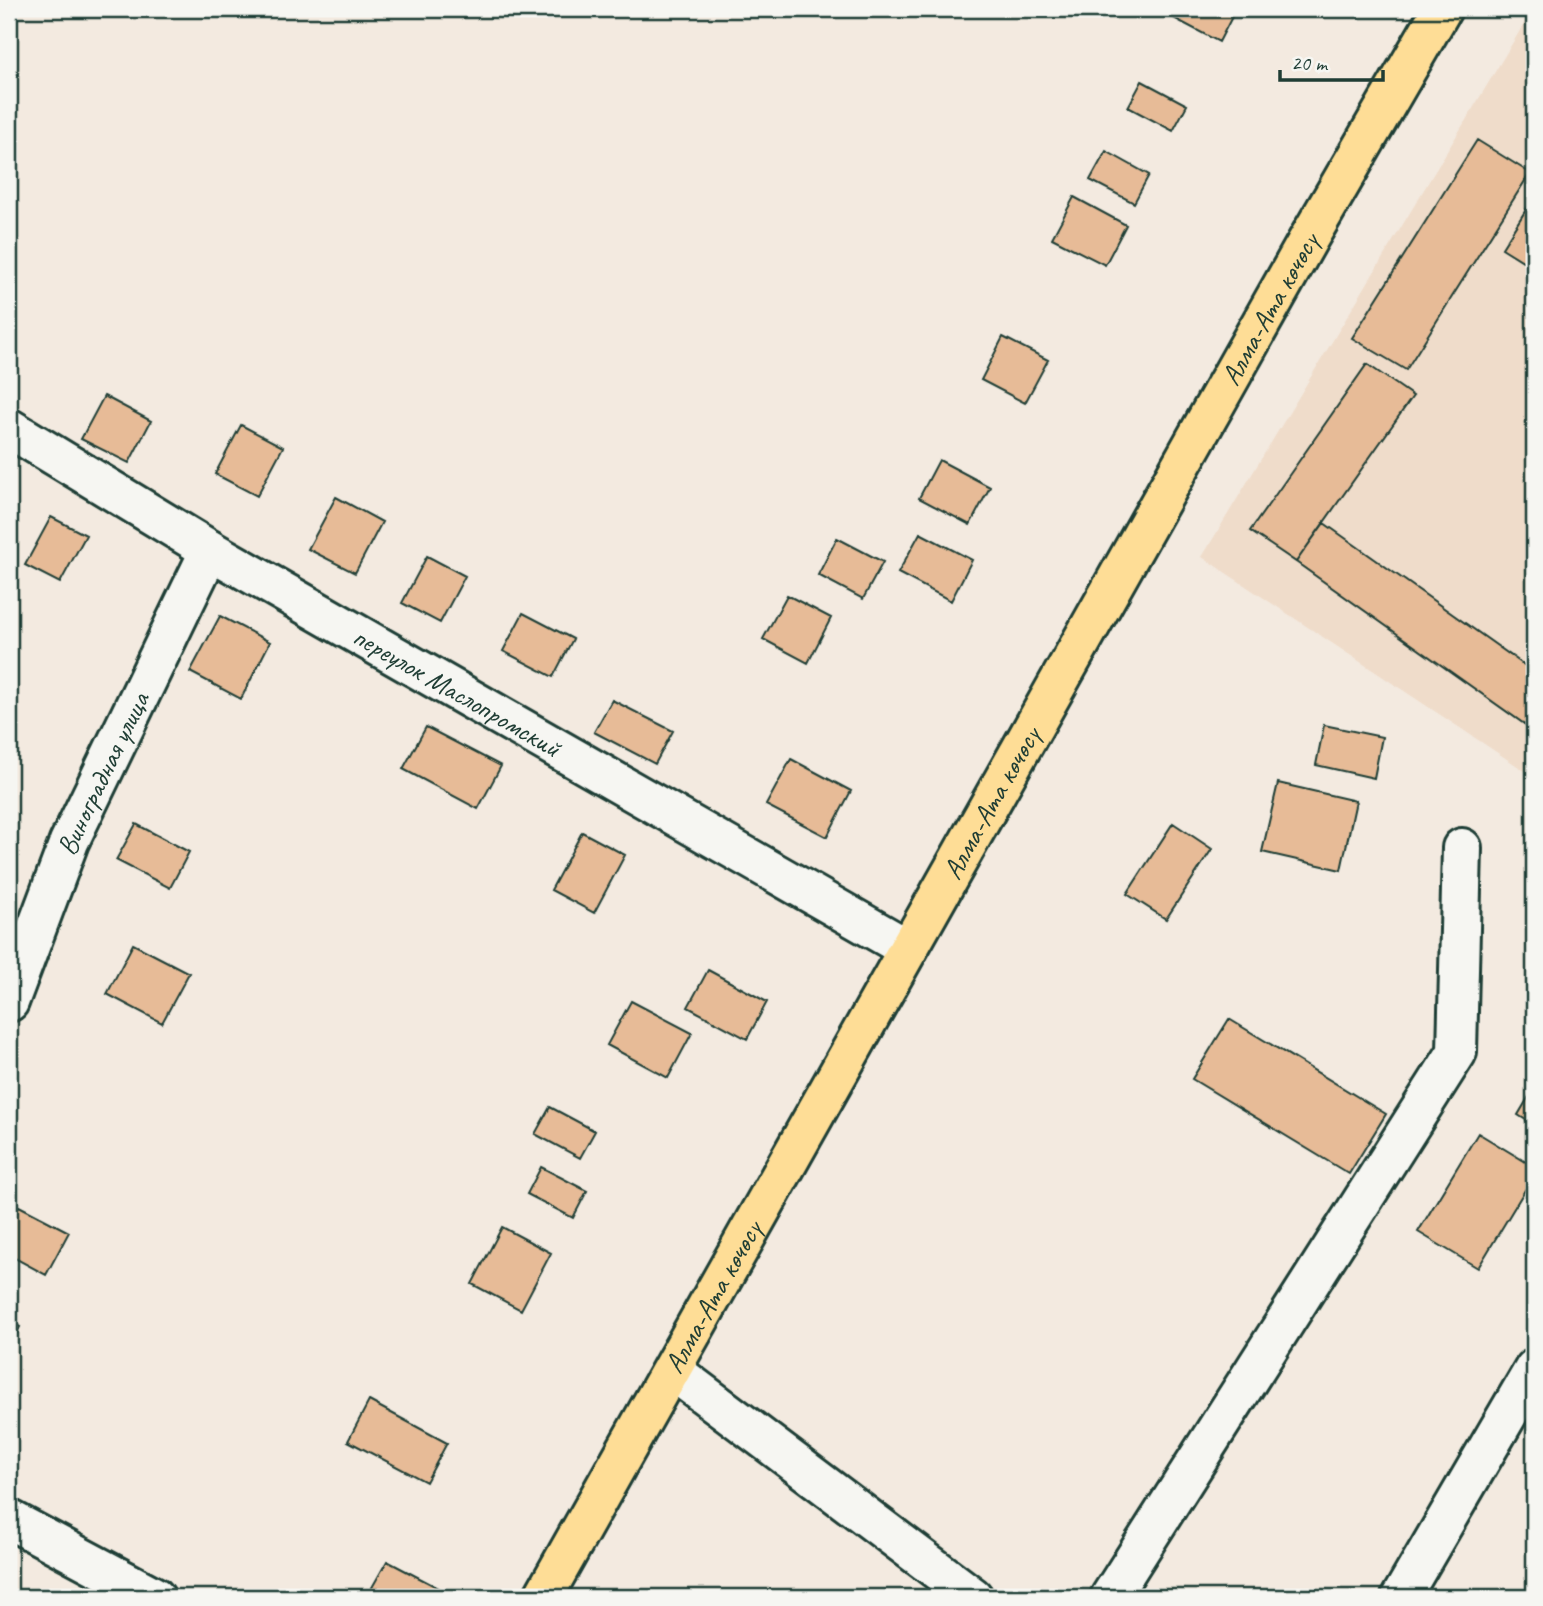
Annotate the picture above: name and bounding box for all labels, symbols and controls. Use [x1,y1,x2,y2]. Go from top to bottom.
scale bar [1280,38,1384,82]
text: 20 m [1291,50,1329,76]
street label: Алма-Ата көчөсү [1213,224,1328,391]
street label: переулок Маслопромский [347,619,569,766]
street label: Виноградная улица [49,685,158,860]
street label: Алма-Ата көчөсү [934,718,1049,885]
street label: Алма-Ата көчөсү [656,1212,771,1379]

